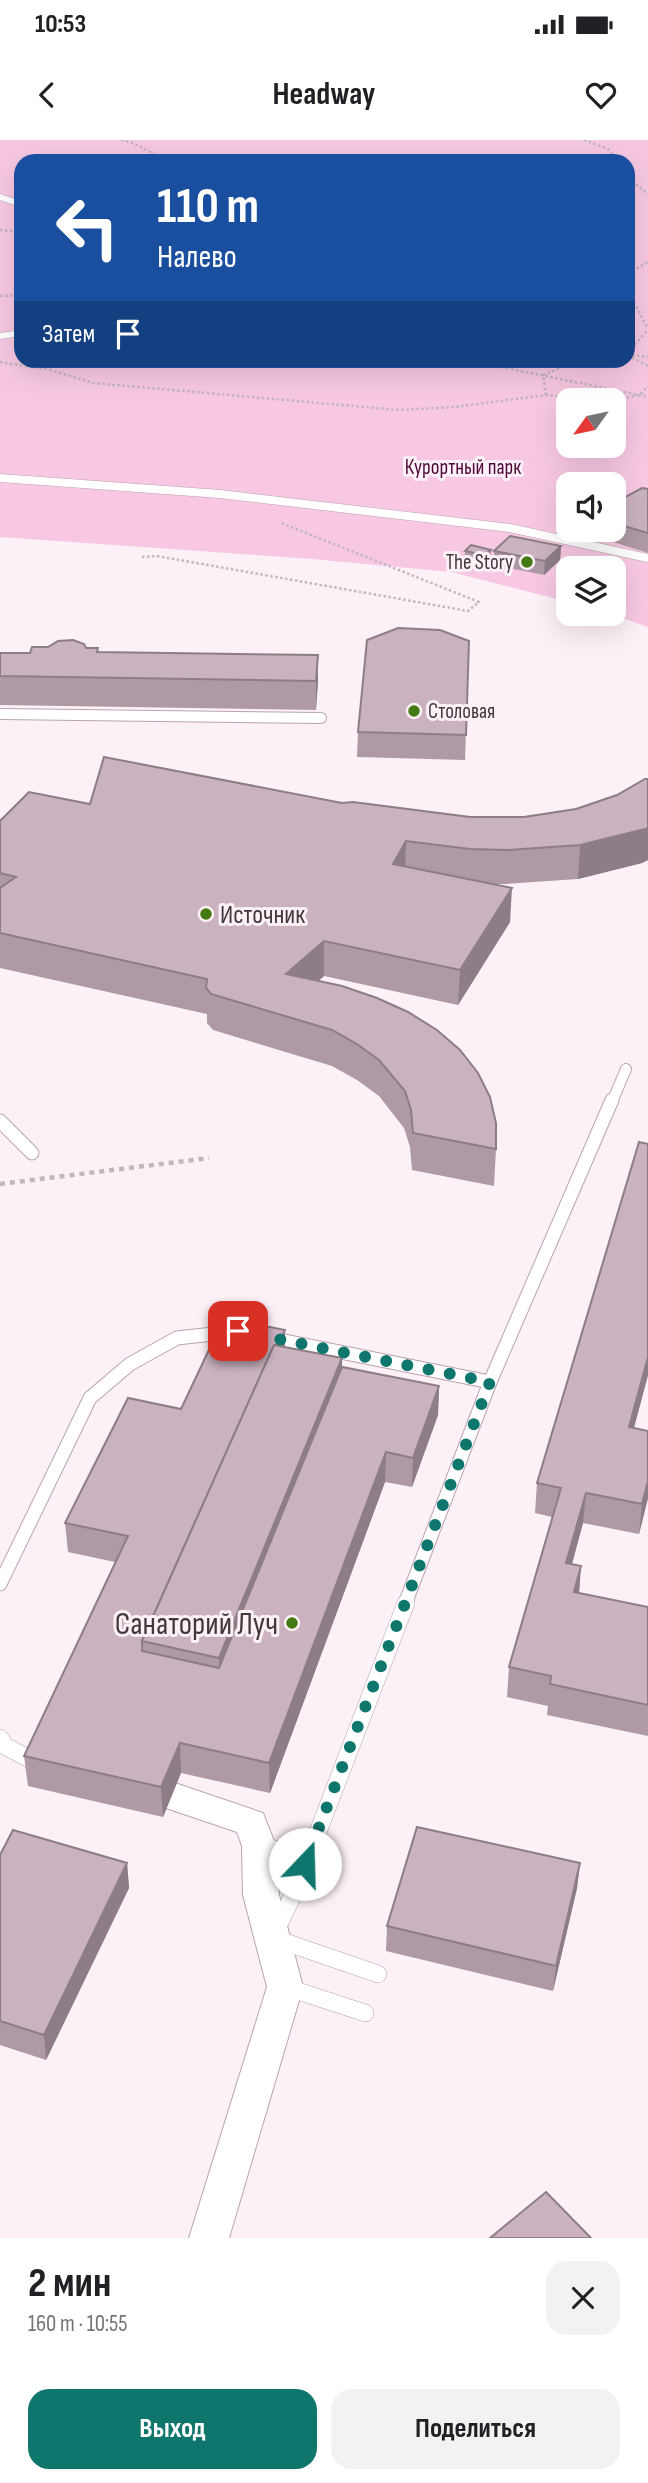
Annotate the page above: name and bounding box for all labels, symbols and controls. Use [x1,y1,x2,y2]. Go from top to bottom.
text: 10:53 [35,9,86,40]
text: Headway [273,75,375,114]
icon: back [28,76,66,114]
icon: heart [582,76,620,114]
text: 110 m [157,178,259,237]
icon: left [42,182,133,273]
text: Налево [157,238,237,277]
icon: arrive [109,315,147,353]
text: Затем [42,319,95,350]
north arrow [556,388,626,458]
map controls [556,388,626,626]
park label: Курортный парк [405,455,521,480]
button: sound [556,472,626,542]
place label: The Story [446,550,513,575]
marker: The Story [519,554,535,570]
button: layers [556,556,626,626]
place label: Столовая [428,699,495,724]
marker: Столовая [406,703,422,719]
place label: Источник [220,900,305,931]
marker: Источник [198,906,214,922]
pin [208,1301,268,1361]
icon: arrive [219,1312,257,1350]
place label: Cанаторий Луч [115,1605,278,1644]
marker: Cанаторий Луч [284,1615,300,1631]
position arrow [268,1827,342,1901]
text: 2 мин [28,2258,111,2309]
button: close [546,2261,620,2335]
text: 160 m · 10:55 [28,2310,128,2338]
button: Выход [28,2389,317,2469]
button: Поделиться [331,2389,620,2469]

